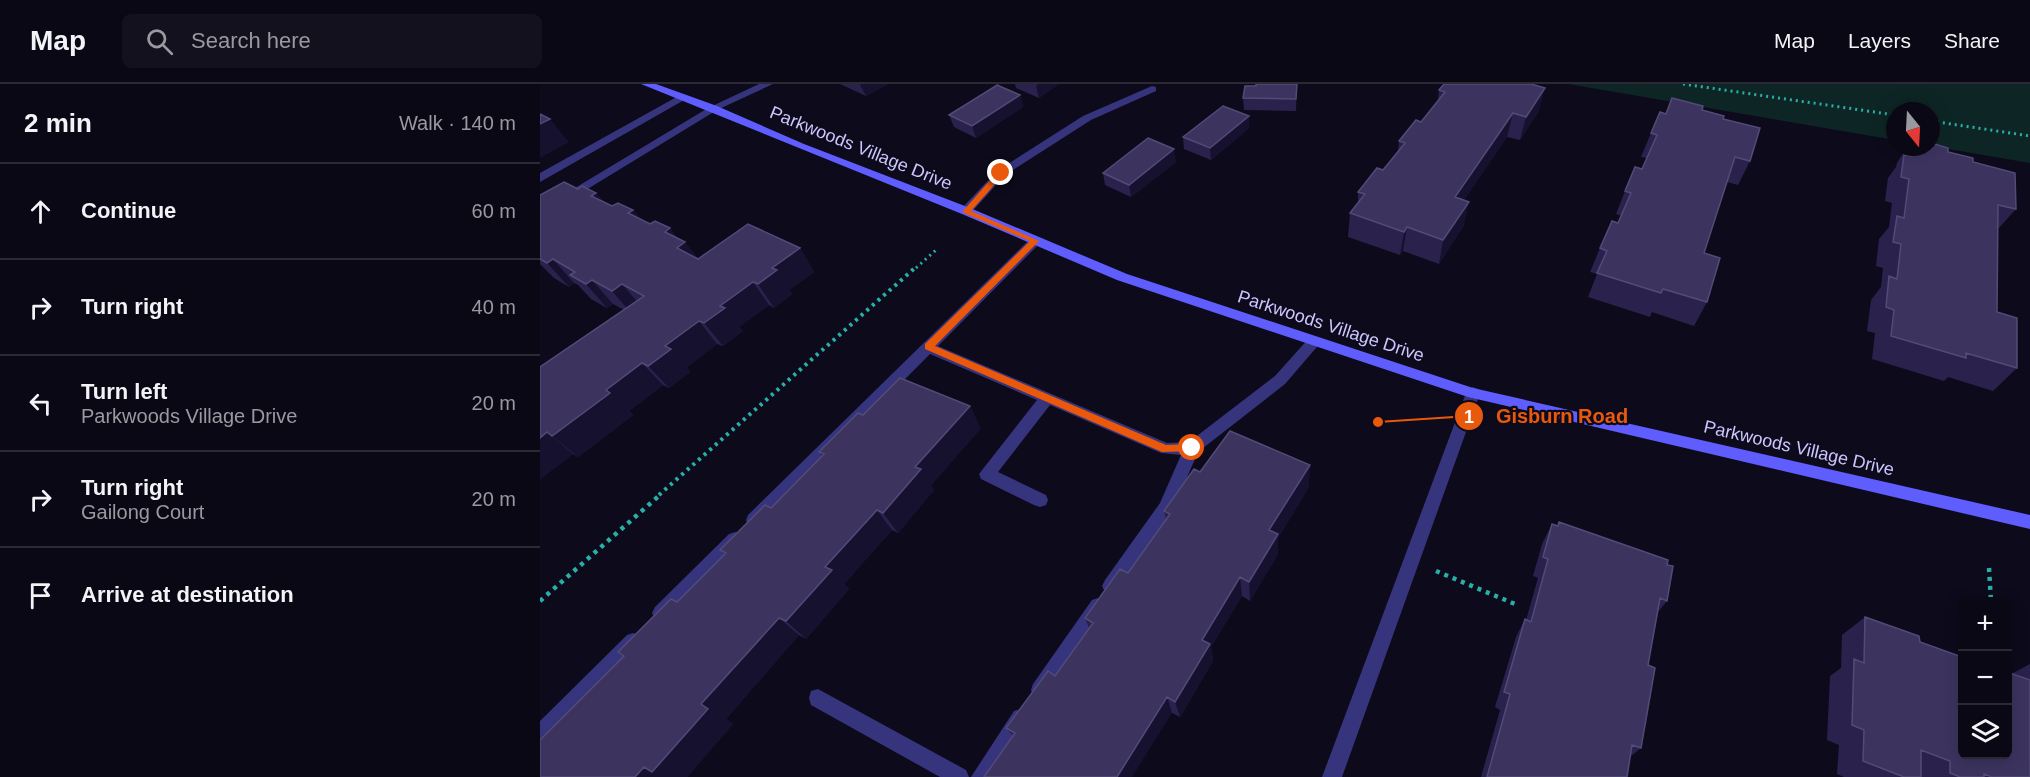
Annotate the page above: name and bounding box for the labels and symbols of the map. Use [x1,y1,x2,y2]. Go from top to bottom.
street label: Parkwoods Village Drive [767,102,955,194]
north arrow [1886,102,1940,156]
route end [987,159,1013,185]
street label: Parkwoods Village Drive [1235,286,1427,366]
callout: Gisburn Road [1454,397,1640,435]
text: Gisburn Road [1496,405,1628,427]
text: 1 [1464,407,1474,427]
street label: Parkwoods Village Drive [1702,416,1896,480]
route start [1178,434,1204,460]

